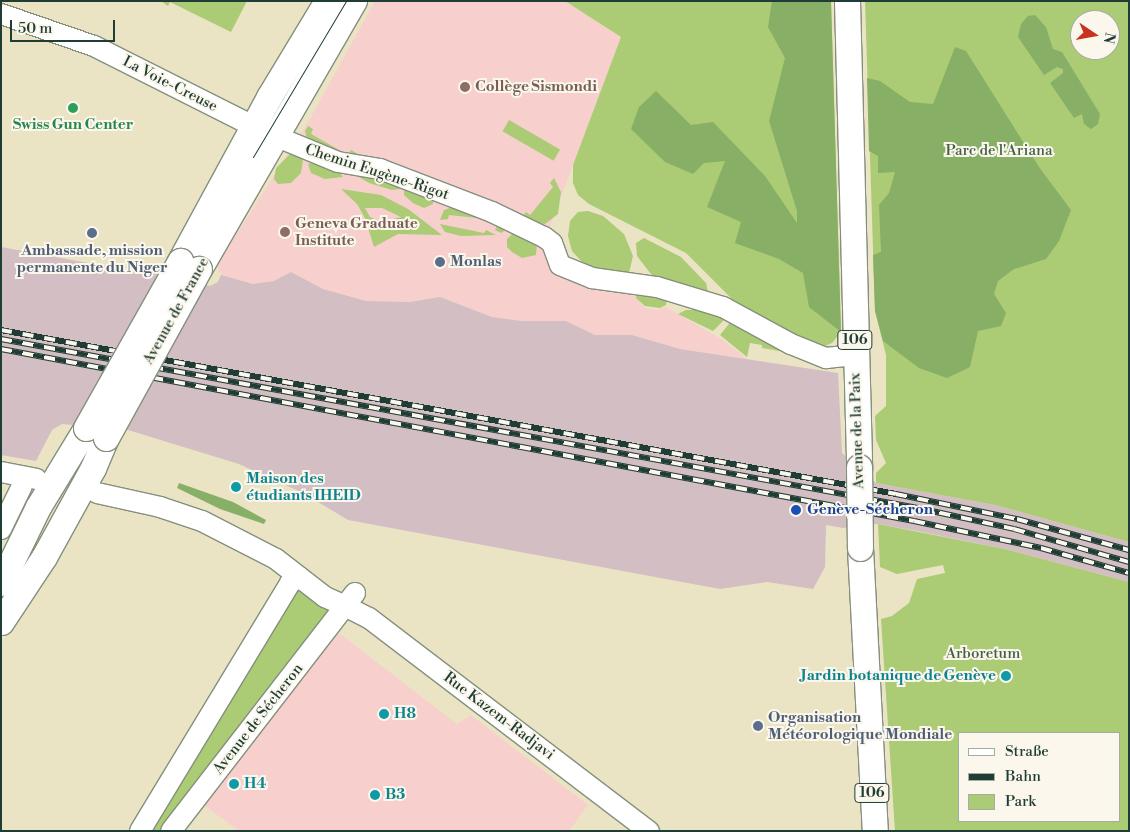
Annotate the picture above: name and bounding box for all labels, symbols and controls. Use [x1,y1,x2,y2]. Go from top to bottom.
scale bar [12,10,118,42]
north arrow [1070,10,1120,60]
text: 50 m [18,19,52,38]
text: N [1099,31,1119,45]
street label: La Voie-Creuse [120,52,220,116]
place label: Collège Sismondi [475,78,597,96]
marker: Collège Sismondi [459,81,471,93]
marker: Swiss Gun Center [67,102,79,114]
place label: Swiss Gun Center [13,116,133,134]
street label: Chemin Eugène-Rigot [303,140,451,204]
park label: Parc de l'Ariana [945,142,1053,160]
place label: Geneva Graduate Institute [295,214,418,249]
marker: Geneva Graduate Institute [279,226,291,238]
marker: Ambassade, mission permanente du Niger [86,227,98,239]
place label: Ambassade, mission permanente du Niger [16,241,168,276]
place label: Monlas [450,253,501,271]
street label: Avenue de France [139,254,213,368]
marker: Monlas [434,256,446,268]
road number: 106 [836,328,874,352]
street label: Avenue de la Paix [846,372,868,490]
place label: Maison des étudiants IHEID [246,469,361,504]
marker: Maison des étudiants IHEID [230,481,242,493]
place label: Genève-Sécheron [807,501,933,519]
marker: Genève-Sécheron [789,503,803,517]
park label: Arboretum [946,645,1020,663]
street label: Avenue de Sécheron [209,660,307,778]
place label: Jardin botanique de Genève [801,667,996,685]
street label: Rue Kazem-Radjavi [440,668,558,764]
marker: Jardin botanique de Genève [1000,670,1012,682]
place label: H8 [394,705,416,723]
marker: H8 [378,708,390,720]
place label: Organisation Météorologique Mondiale [768,708,952,743]
marker: Organisation Météorologique Mondiale [752,720,764,732]
legend [958,732,1120,822]
text: Straße [1005,742,1049,761]
text: Bahn [1005,767,1041,786]
place label: H4 [244,775,266,793]
marker: H4 [228,778,240,790]
road number: 106 [853,781,891,804]
place label: B3 [385,786,405,804]
marker: B3 [369,789,381,801]
text: Park [1005,792,1036,811]

